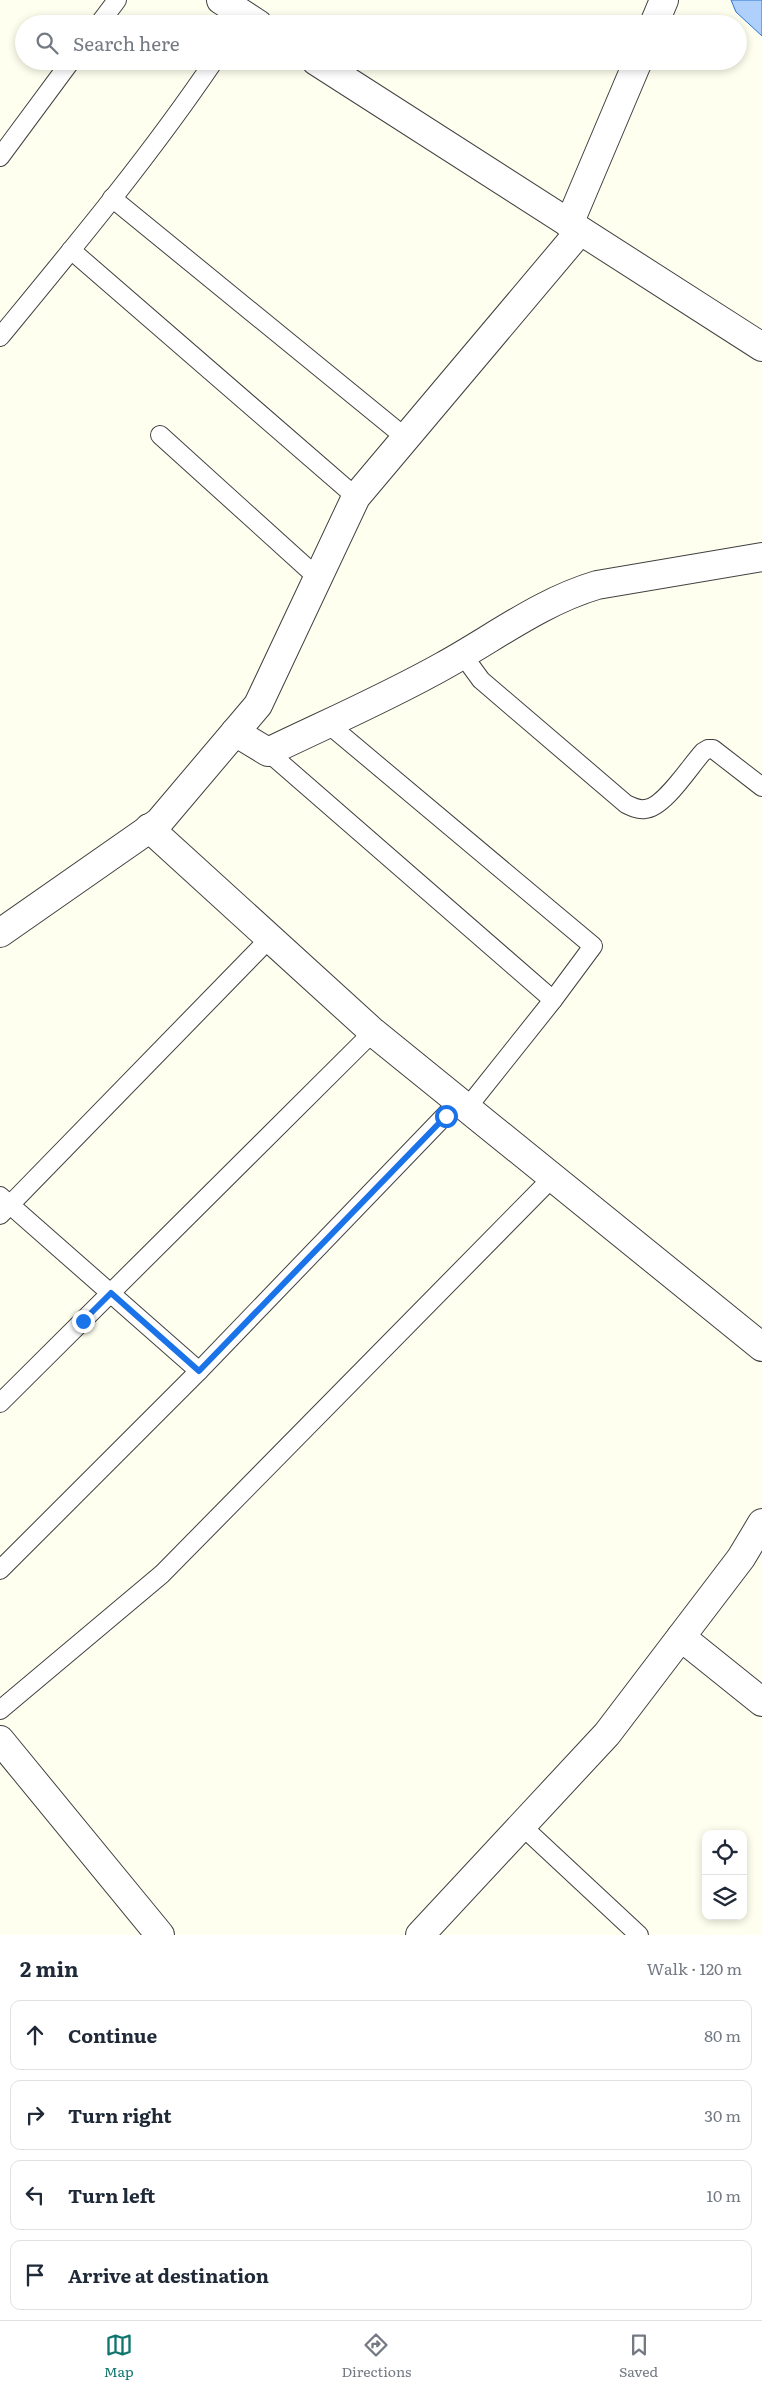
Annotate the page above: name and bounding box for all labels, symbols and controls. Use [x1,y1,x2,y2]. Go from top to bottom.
search box [15,15,747,70]
icon: search [33,29,61,57]
text: Search here [73,29,180,57]
route start [435,1105,458,1128]
route end [72,1310,95,1333]
map controls [702,1830,747,1920]
button: locate [702,1830,747,1875]
button: layers [702,1875,747,1920]
text: 2 min [20,1952,79,1983]
text: Walk · 120 m [647,1956,742,1980]
icon: ahead [21,2021,49,2049]
text: Continue [68,2021,157,2049]
text: 80 m [704,2023,741,2047]
icon: right [21,2101,49,2129]
text: Turn right [68,2101,172,2129]
text: 30 m [704,2103,741,2127]
icon: left [21,2181,49,2209]
text: Turn left [68,2181,155,2209]
text: 10 m [707,2183,741,2207]
icon: arrive [21,2261,49,2289]
text: Arrive at destination [68,2261,269,2289]
tab: Map [104,2331,134,2381]
tab: Directions [341,2331,411,2381]
tab: Saved [619,2331,658,2381]

